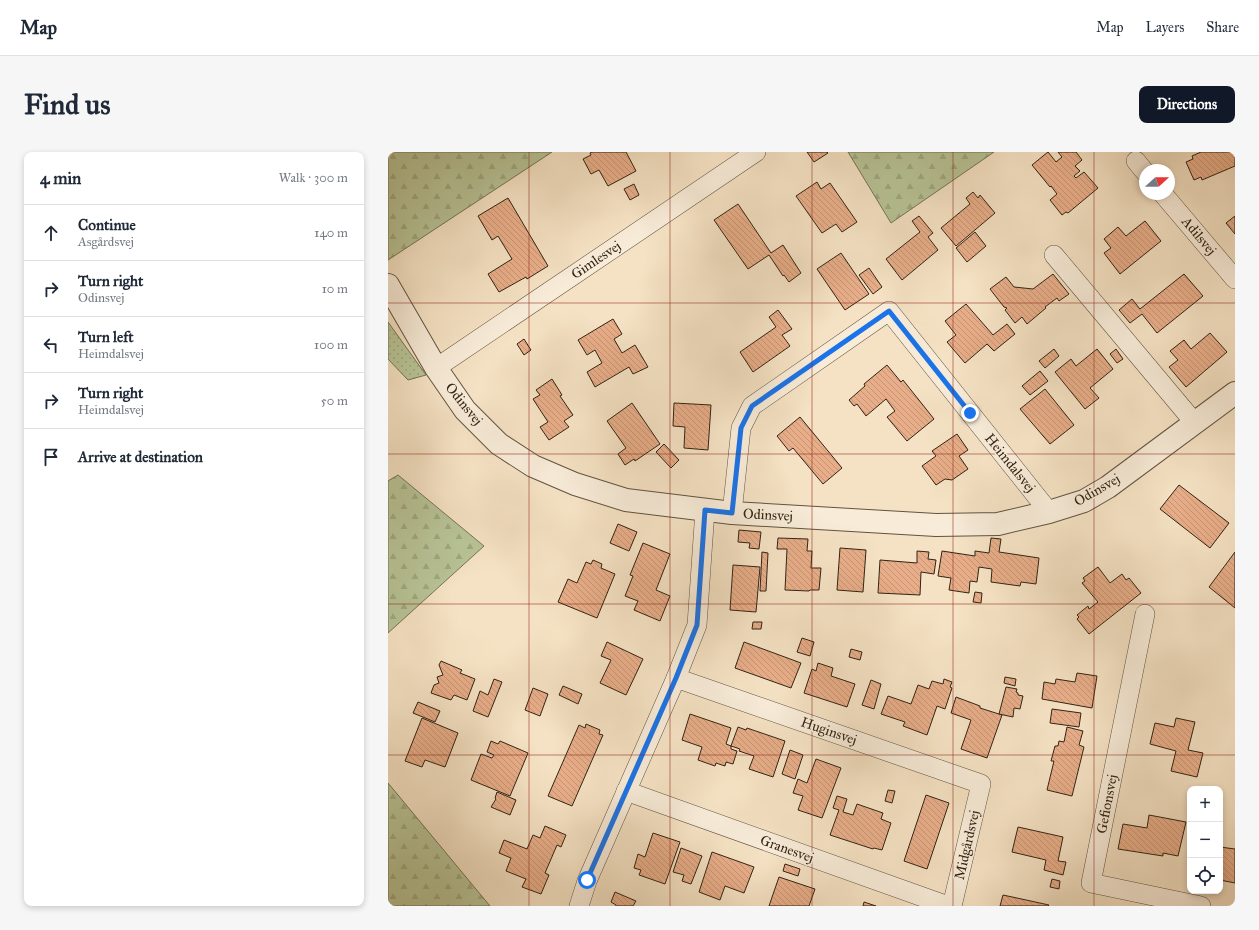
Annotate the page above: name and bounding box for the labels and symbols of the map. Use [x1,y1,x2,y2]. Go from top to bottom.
north arrow [1139,164,1175,200]
street label: Adilsvej [1177,213,1220,259]
street label: Gimlesvej [568,237,624,283]
street label: Odinsvej [442,379,486,429]
route end [961,404,979,422]
street label: Heimdalsvej [981,430,1039,496]
street label: Odinsvej [1071,470,1123,510]
street label: Odinsvej [743,505,793,525]
street label: Huginsvej [799,713,859,749]
street label: Gefionsvej [1093,773,1121,835]
street label: Midgårdsvej [951,809,983,881]
street label: Granesvej [758,831,816,867]
route start [578,871,596,889]

